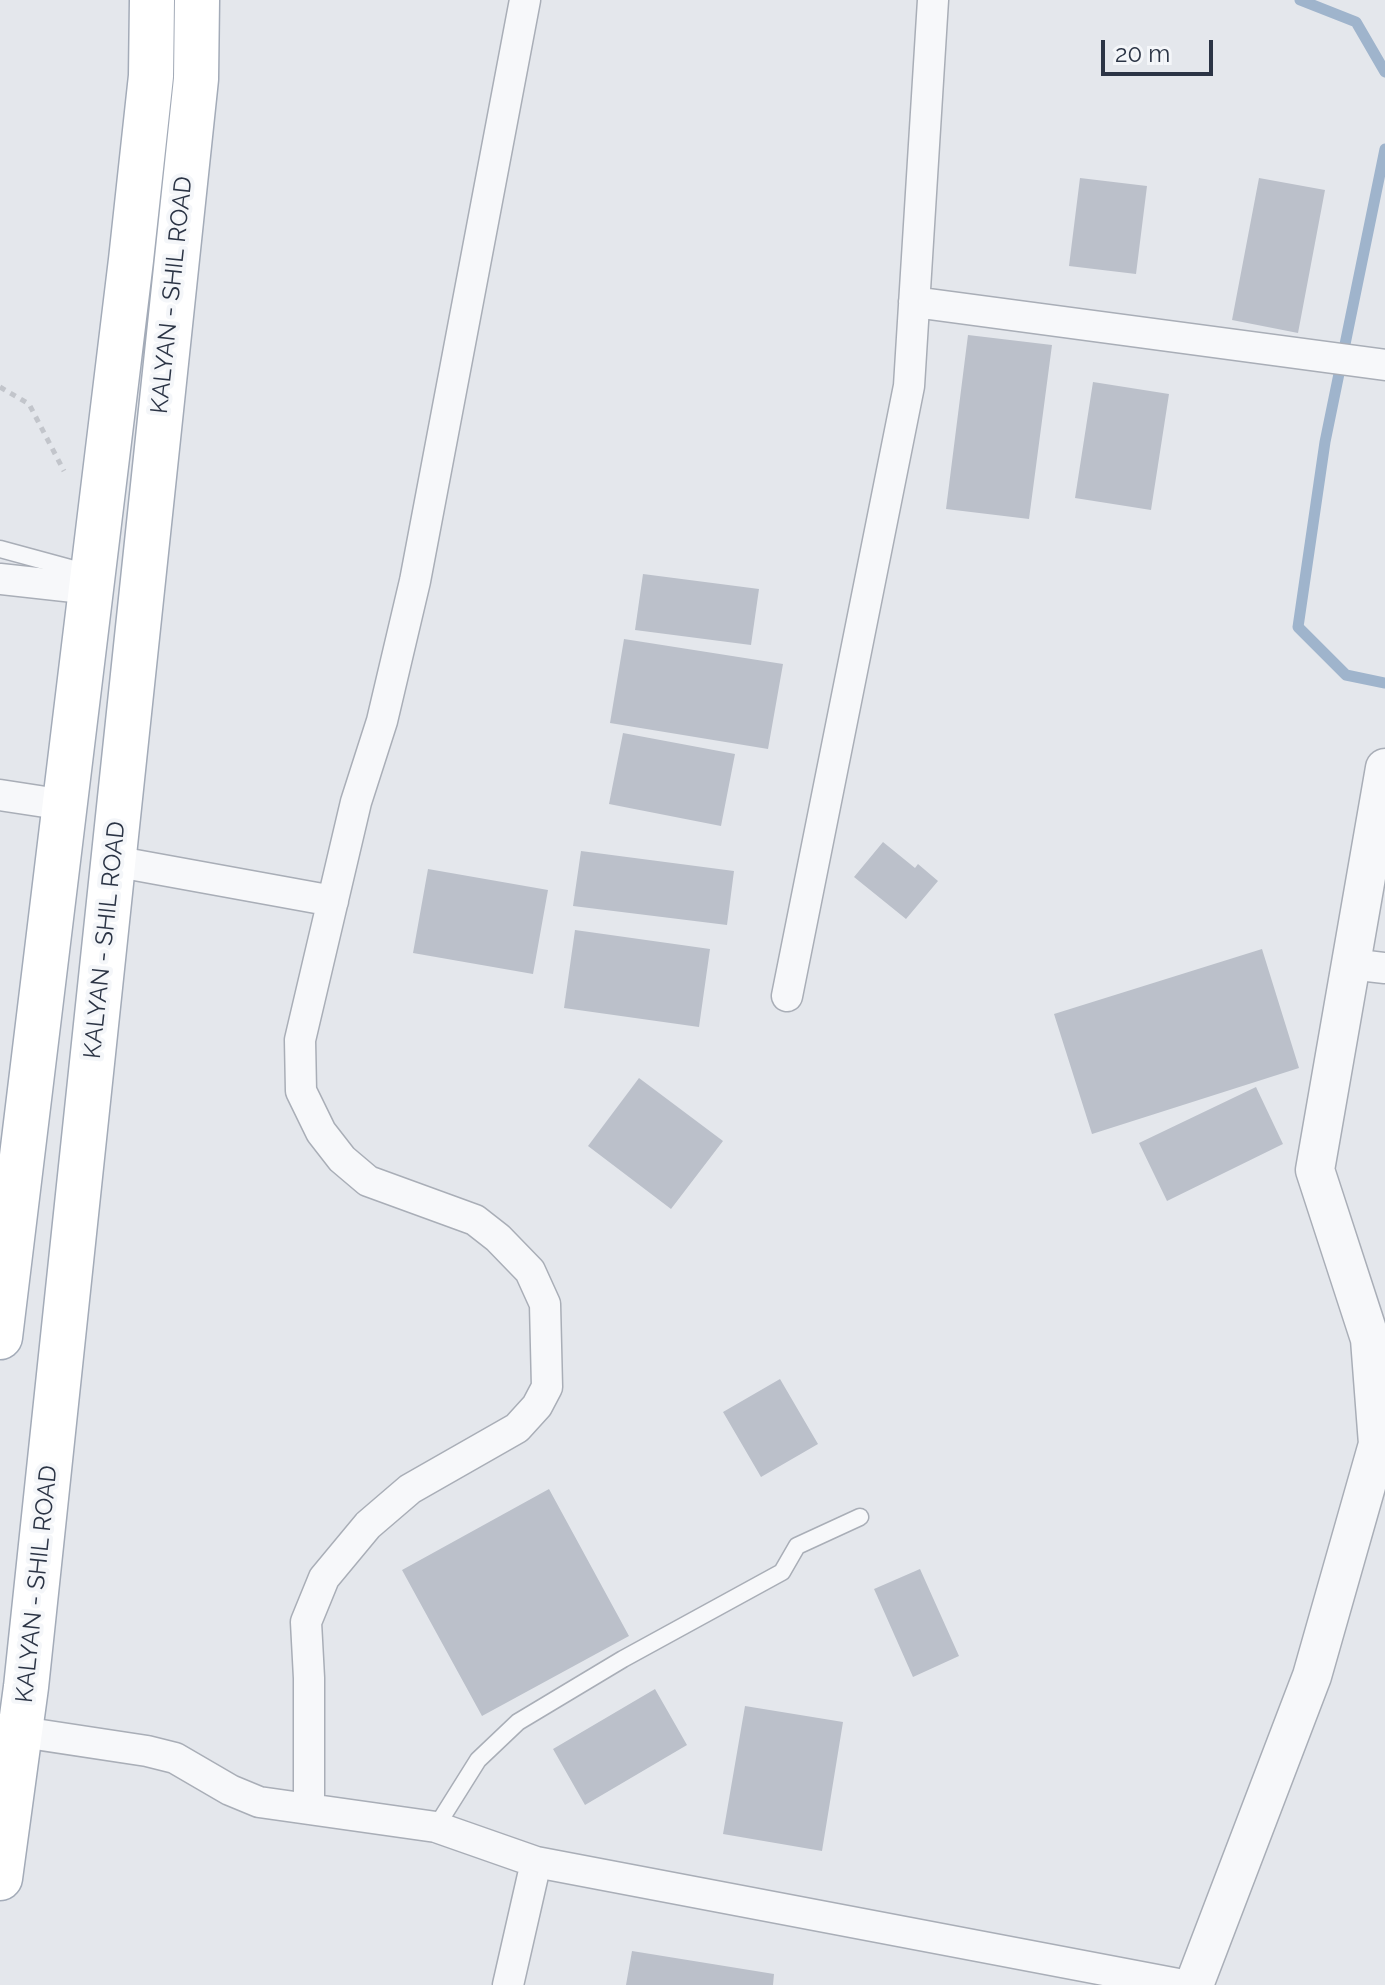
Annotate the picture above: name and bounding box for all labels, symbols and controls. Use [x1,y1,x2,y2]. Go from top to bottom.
scale bar [1105,24,1217,74]
text: 20 m [1115,39,1170,68]
street label: KALYAN - SHIL ROAD [145,175,199,415]
street label: KALYAN - SHIL ROAD [78,820,132,1060]
street label: KALYAN - SHIL ROAD [10,1464,64,1704]

